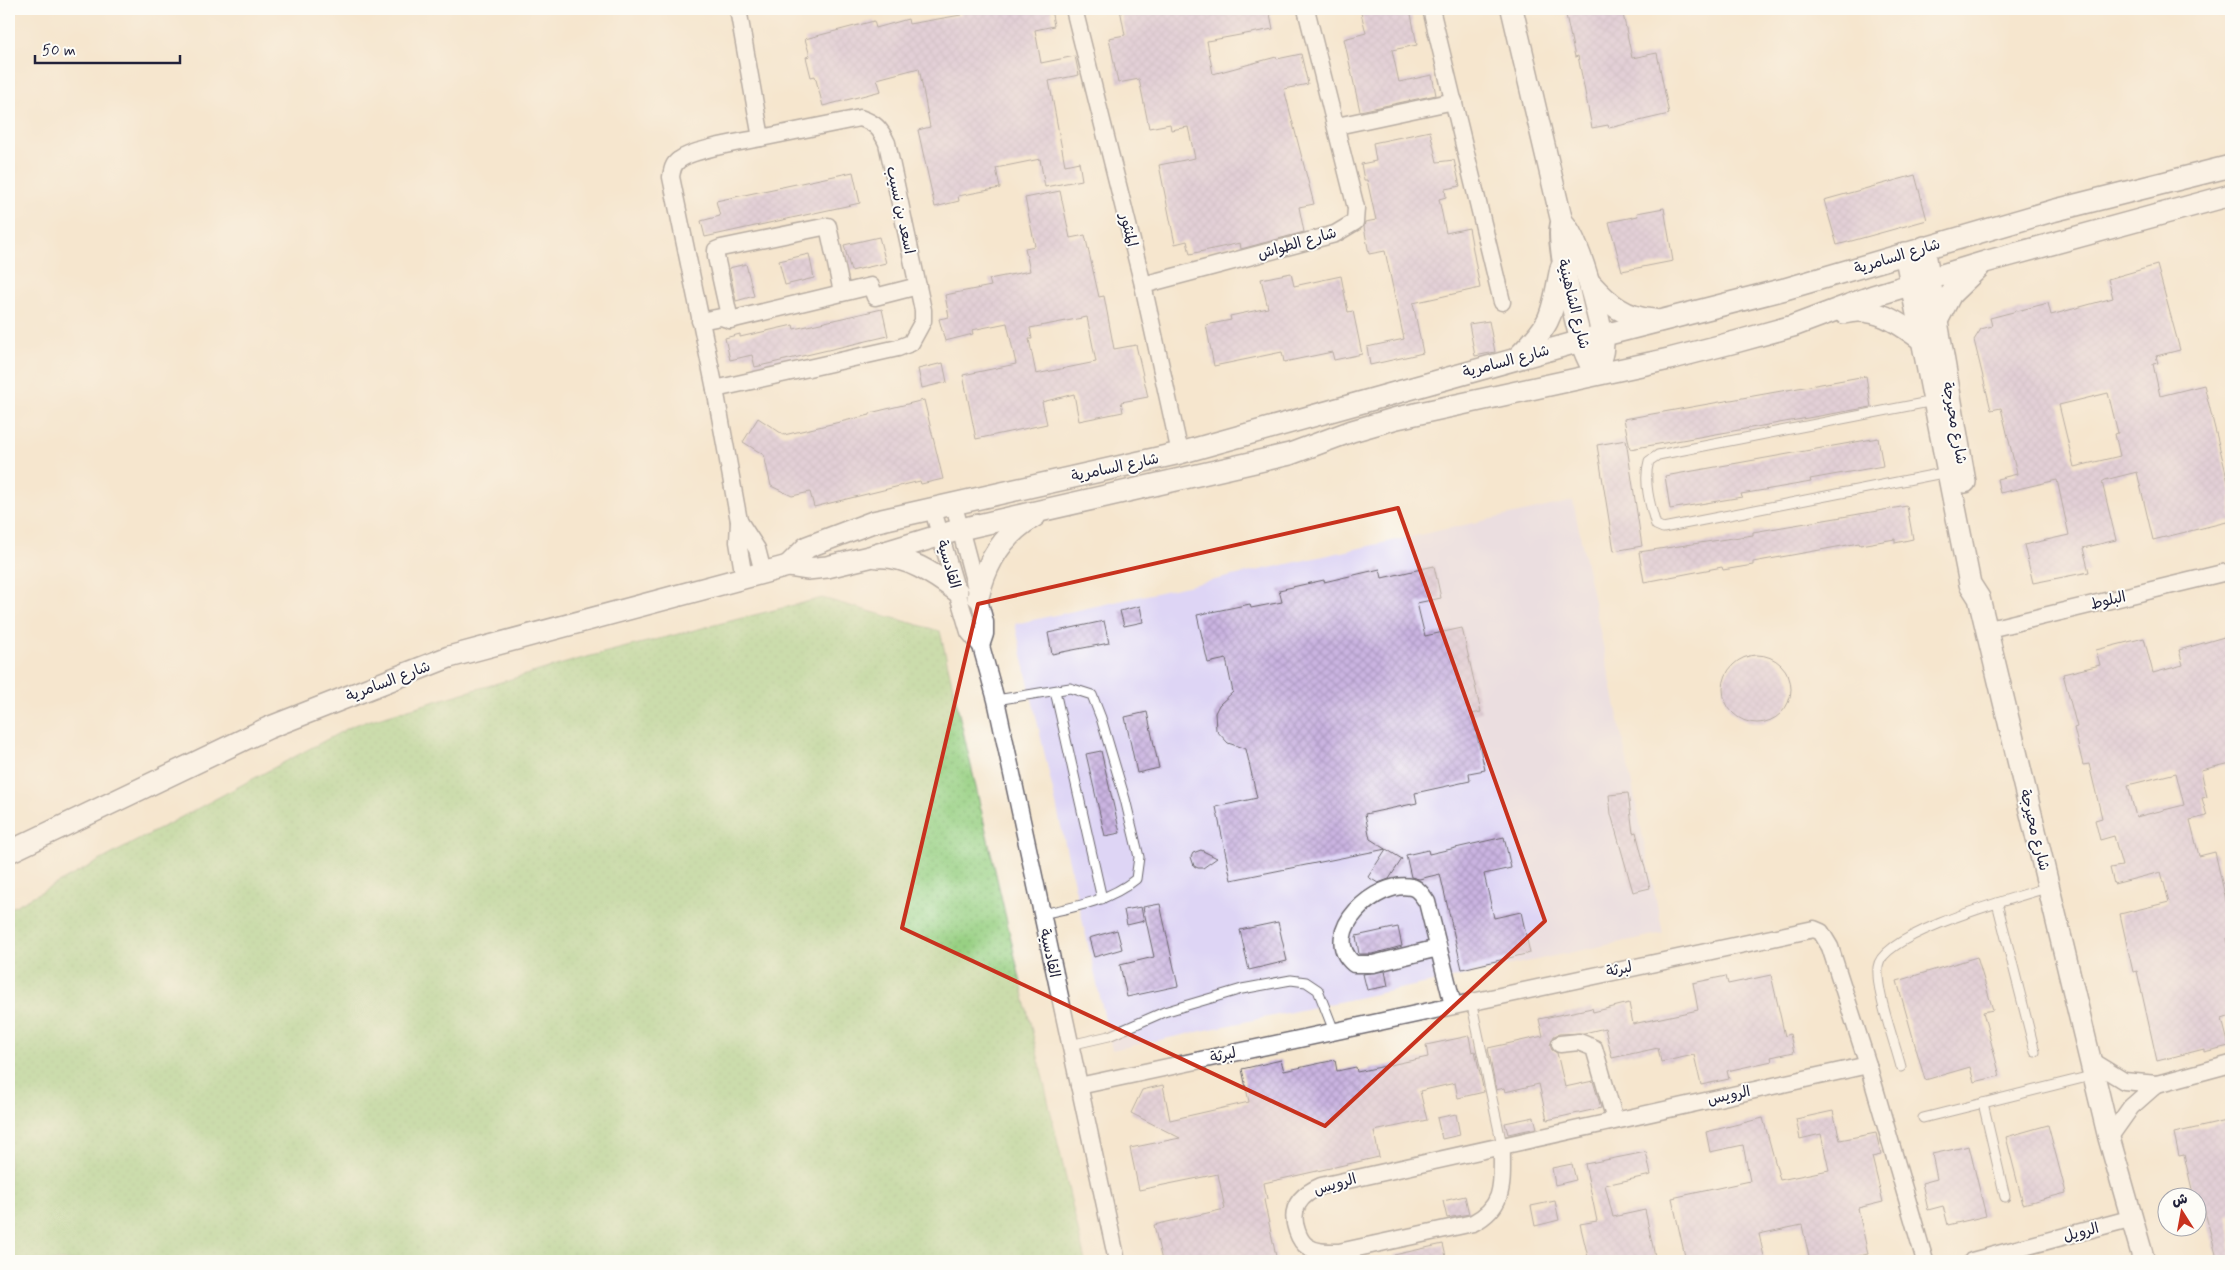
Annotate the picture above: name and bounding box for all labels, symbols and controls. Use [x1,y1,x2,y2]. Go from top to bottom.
scale bar [35,32,180,64]
text: 50 m [42,41,76,61]
street label: اسعد بن نسيب [881,164,919,256]
street label: المنثور [1114,210,1142,249]
street label: شارع الطواش [1255,223,1339,265]
street label: شارع السامرية [1852,234,1943,280]
street label: شارع الشاهينية [1552,257,1594,351]
street label: شارع السامرية [1461,341,1552,383]
street label: شارع محيرجة [1937,380,1971,466]
street label: شارع السامرية [1070,449,1161,487]
street label: القادسية [932,538,965,591]
street label: البلوط [2088,587,2128,615]
street label: شارع السامرية [343,657,433,707]
street label: شارع محيرجة [2014,787,2054,873]
street label: القادسية [1034,927,1064,980]
street label: لبرثة [1604,957,1634,982]
street label: لبرثة [1208,1043,1238,1068]
street label: الرويس [1706,1082,1752,1110]
street label: الرويس [1312,1169,1359,1201]
north arrow [2158,1188,2208,1238]
text: ش [2170,1190,2189,1211]
street label: الرويل [2061,1219,2101,1247]

